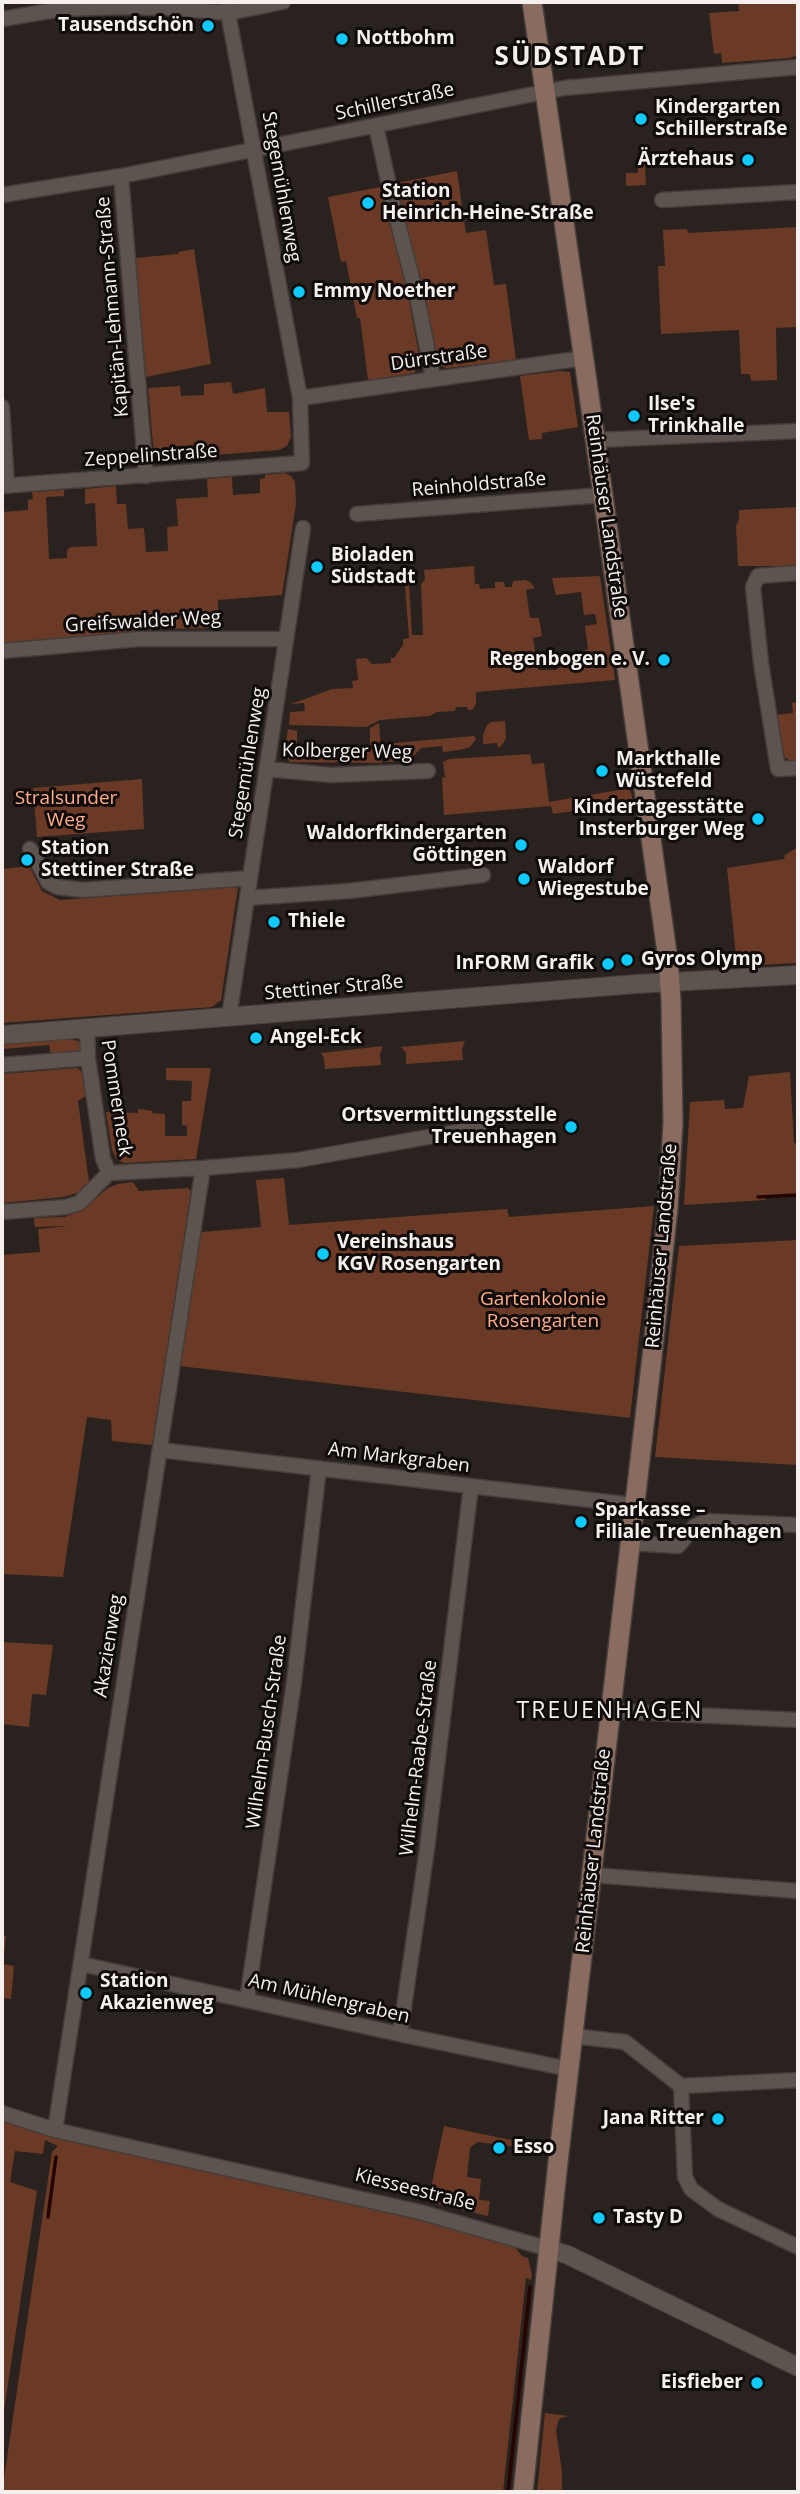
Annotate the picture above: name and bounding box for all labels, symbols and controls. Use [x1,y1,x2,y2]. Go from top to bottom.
place label: Tausendschön [58,15,194,37]
marker: Tausendschön [200,18,216,34]
place label: Nottbohm [356,28,455,50]
marker: Nottbohm [334,31,350,47]
district label: SÜDSTADT [496,42,644,74]
street label: Schillerstraße [334,78,456,126]
place label: Kindergarten Schillerstraße [655,97,787,141]
street label: Stegemühlenweg [257,110,305,264]
marker: Kindergarten Schillerstraße [633,111,649,127]
place label: Ärztehaus [638,149,734,171]
marker: Ärztehaus [740,152,756,168]
place label: Station Heinrich-Heine-Straße [382,181,594,225]
marker: Station Heinrich-Heine-Straße [360,195,376,211]
street label: Kapitän-Lehmann-Straße [92,196,134,418]
place label: Emmy Noether [313,281,456,303]
marker: Emmy Noether [291,284,307,300]
street label: Dürrstraße [389,340,489,376]
place label: Ilse's Trinkhalle [648,394,744,438]
marker: Ilse's Trinkhalle [626,408,642,424]
street label: Reinhäuser Landstraße [580,413,632,619]
street label: Zeppelinstraße [84,440,218,472]
street label: Reinholdstraße [411,468,547,502]
place label: Bioladen Südstadt [331,545,415,589]
marker: Bioladen Südstadt [309,559,325,575]
street label: Greifswalder Weg [64,607,222,637]
place label: Regenbogen e. V. [489,649,650,671]
marker: Regenbogen e. V. [656,652,672,668]
street label: Stegemühlenweg [225,686,271,840]
street label: Kolberger Weg [282,739,412,765]
place label: Markthalle Wüstefeld [616,749,721,793]
marker: Markthalle Wüstefeld [594,763,610,779]
park label: Stralsunder Weg [15,788,117,832]
place label: Kindertagesstätte Insterburger Weg [573,797,744,841]
marker: Kindertagesstätte Insterburger Weg [750,811,766,827]
place label: Waldorfkindergarten Göttingen [307,823,507,867]
marker: Waldorfkindergarten Göttingen [513,837,529,853]
place label: Station Stettiner Straße [41,838,194,882]
marker: Station Stettiner Straße [19,852,35,868]
place label: Waldorf Wiegestube [538,857,649,901]
marker: Waldorf Wiegestube [516,871,532,887]
place label: Thiele [288,911,346,933]
marker: Thiele [266,914,282,930]
place label: Gyros Olymp [641,949,763,971]
marker: Gyros Olymp [619,952,635,968]
place label: InFORM Grafik [455,953,594,975]
marker: InFORM Grafik [600,956,616,972]
street label: Stettiner Straße [264,971,404,1005]
place label: Angel-Eck [270,1027,362,1049]
marker: Angel-Eck [248,1030,264,1046]
street label: Pommerneck [96,1038,136,1158]
place label: Ortsvermittlungsstelle Treuenhagen [341,1105,557,1149]
marker: Ortsvermittlungsstelle Treuenhagen [563,1119,579,1135]
street label: Reinhäuser Landstraße [642,1143,682,1349]
place label: Vereinshaus KGV Rosengarten [337,1232,501,1276]
marker: Vereinshaus KGV Rosengarten [315,1246,331,1262]
park label: Gartenkolonie Rosengarten [480,1289,606,1333]
street label: Am Markgraben [327,1438,471,1478]
place label: Sparkasse – Filiale Treuenhagen [595,1500,782,1544]
marker: Sparkasse – Filiale Treuenhagen [573,1514,589,1530]
street label: Akazienweg [90,1593,128,1699]
street label: Wilhelm-Busch-Straße [242,1633,292,1831]
street label: Wilhelm-Raabe-Straße [396,1659,442,1857]
district label: TREUENHAGEN [518,1697,702,1725]
street label: Reinhäuser Landstraße [572,1748,616,1954]
street label: Am Mühlengraben [246,1969,412,2029]
place label: Station Akazienweg [100,1971,213,2015]
marker: Station Akazienweg [78,1985,94,2001]
place label: Jana Ritter [603,2108,704,2130]
marker: Jana Ritter [710,2111,726,2127]
place label: Esso [513,2137,554,2159]
marker: Esso [491,2140,507,2156]
street label: Kiesseestraße [352,2164,478,2216]
place label: Tasty D [613,2207,683,2229]
marker: Tasty D [591,2210,607,2226]
place label: Eisfieber [661,2372,743,2394]
marker: Eisfieber [749,2375,765,2391]

